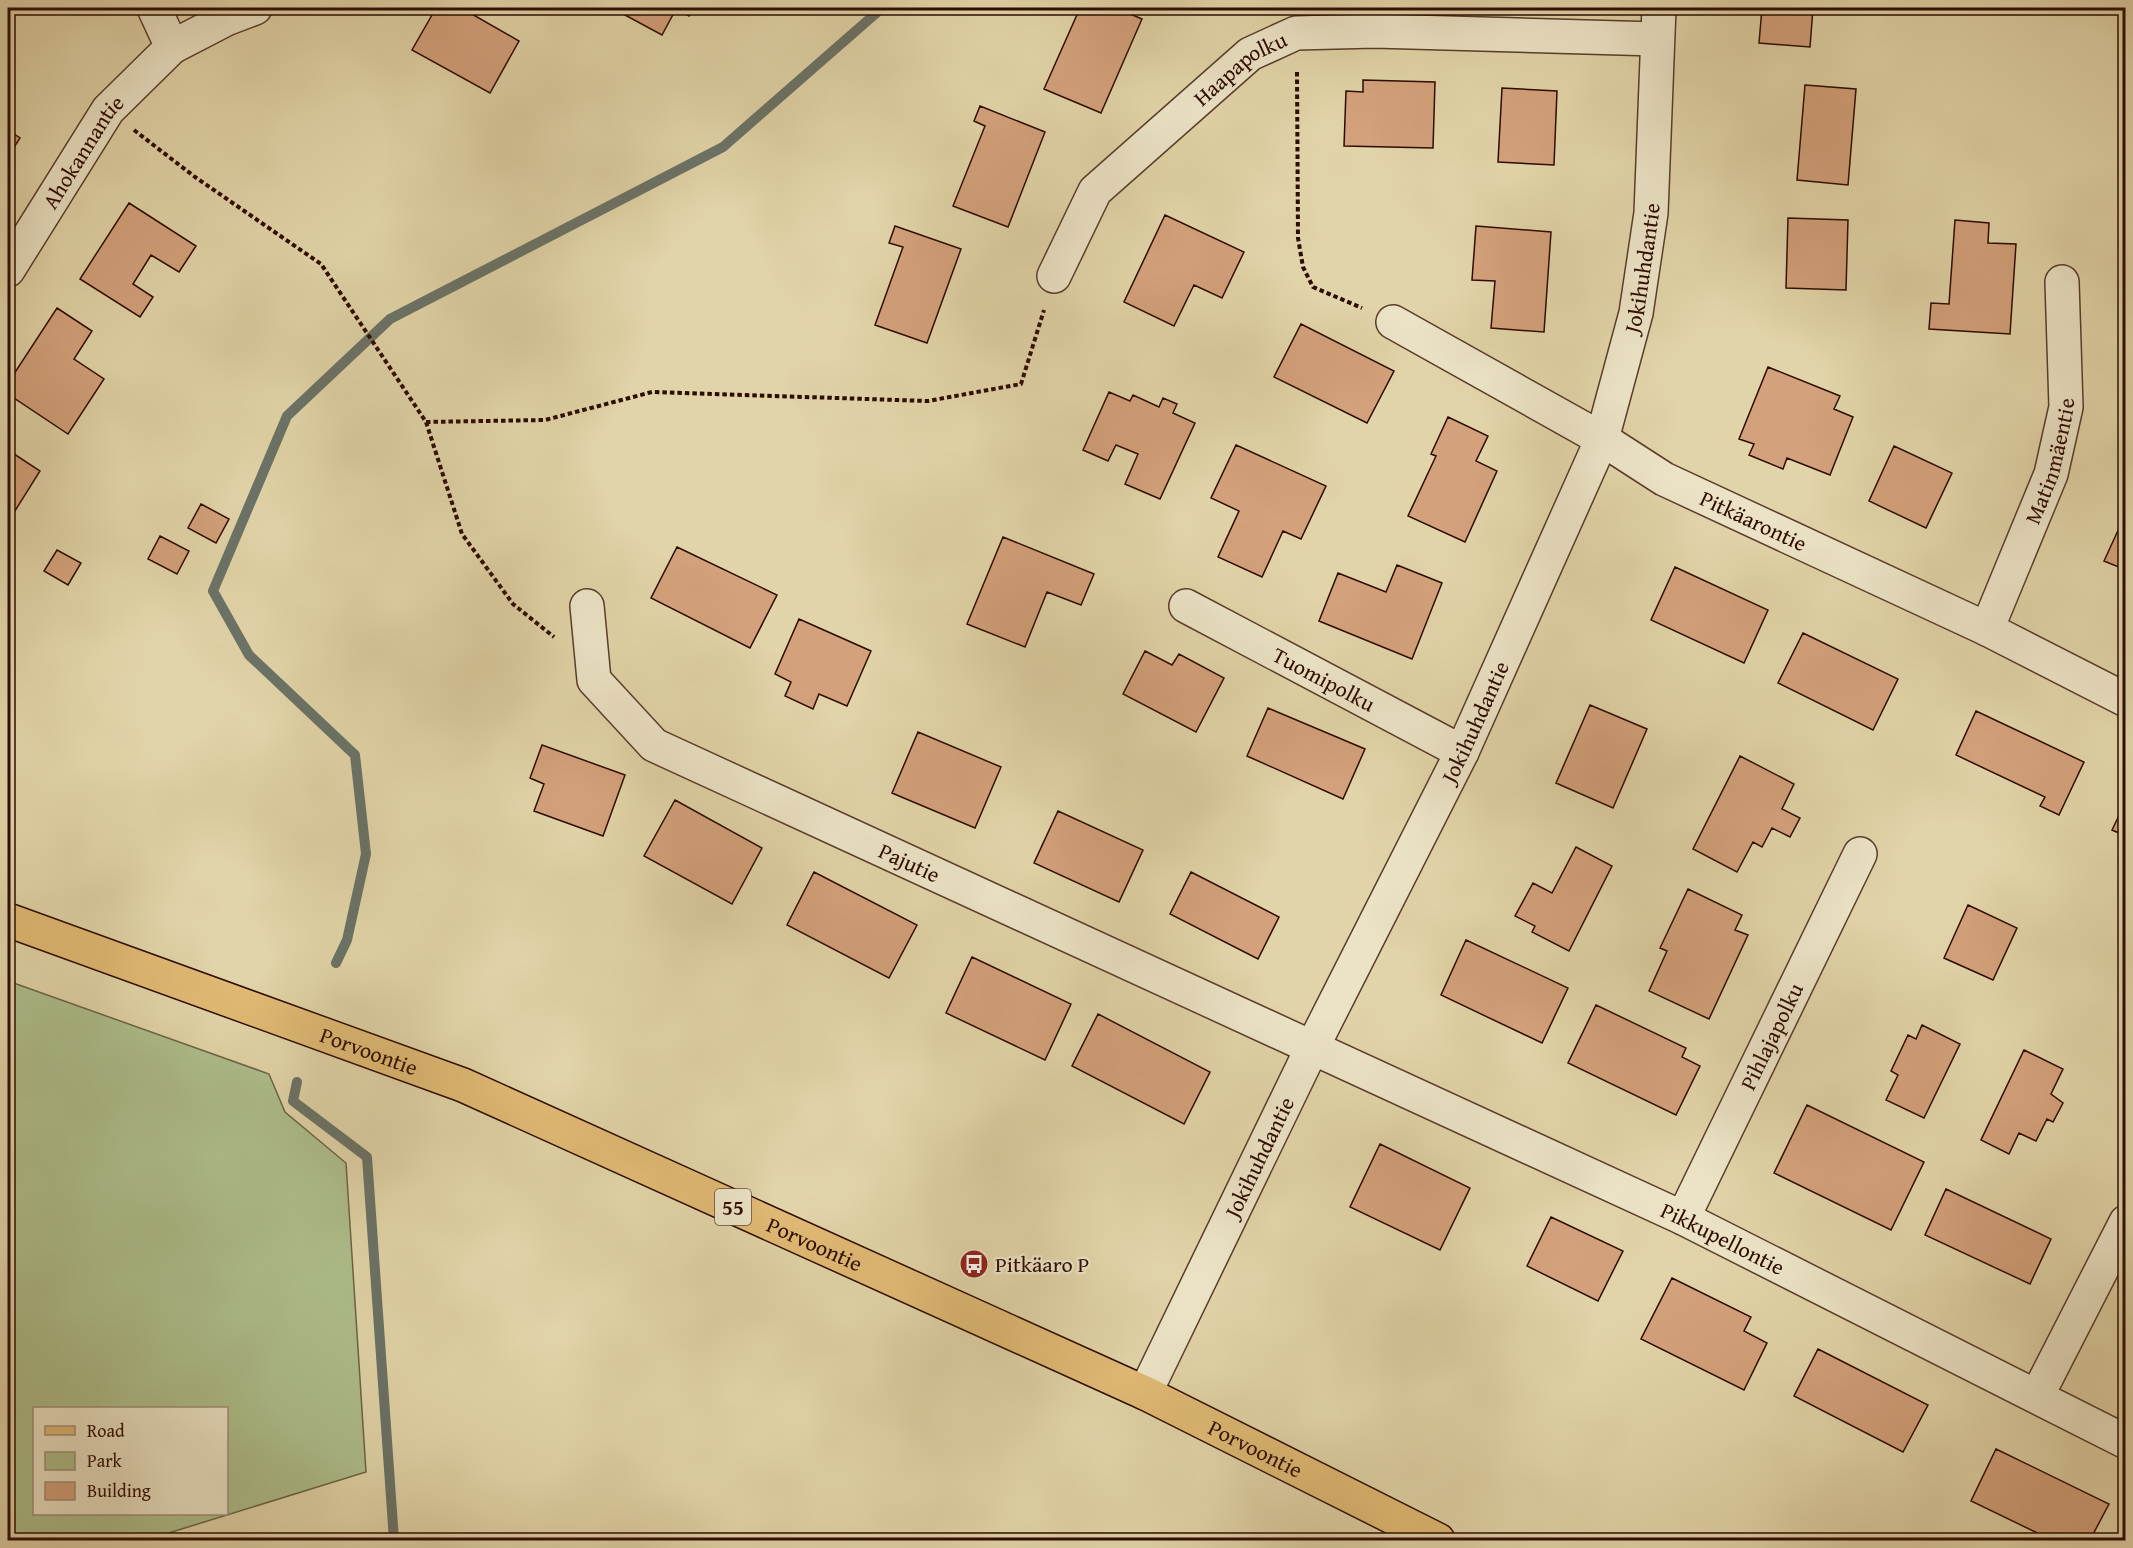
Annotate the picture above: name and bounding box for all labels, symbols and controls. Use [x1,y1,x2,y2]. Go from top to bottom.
street label: Haapapolku [1186,23,1292,113]
street label: Ahokannantie [34,87,131,215]
street label: Jokihuhdantie [1615,203,1667,339]
street label: Matinmäentie [2016,398,2082,529]
street label: Pitkäarontie [1695,482,1812,559]
street label: Tuomipolku [1267,639,1381,719]
street label: Jokihuhdantie [1432,656,1517,791]
street label: Pajutie [874,834,945,890]
street label: Pihlajapolku [1732,977,1811,1095]
street label: Porvoontie [316,1019,422,1083]
street label: Jokihuhdantie [1215,1091,1302,1226]
road number: 55 [715,1189,751,1225]
street label: Pikkupellontie [1656,1194,1790,1283]
street label: Porvoontie [762,1208,868,1279]
bus stop icon: Pitkäaro P [958,1248,990,1280]
place label: Pitkäaro P [995,1248,1089,1280]
legend [33,1407,228,1515]
street label: Porvoontie [1203,1411,1308,1486]
text: Road [87,1417,125,1444]
text: Park [87,1447,123,1474]
text: Building [87,1477,151,1504]

